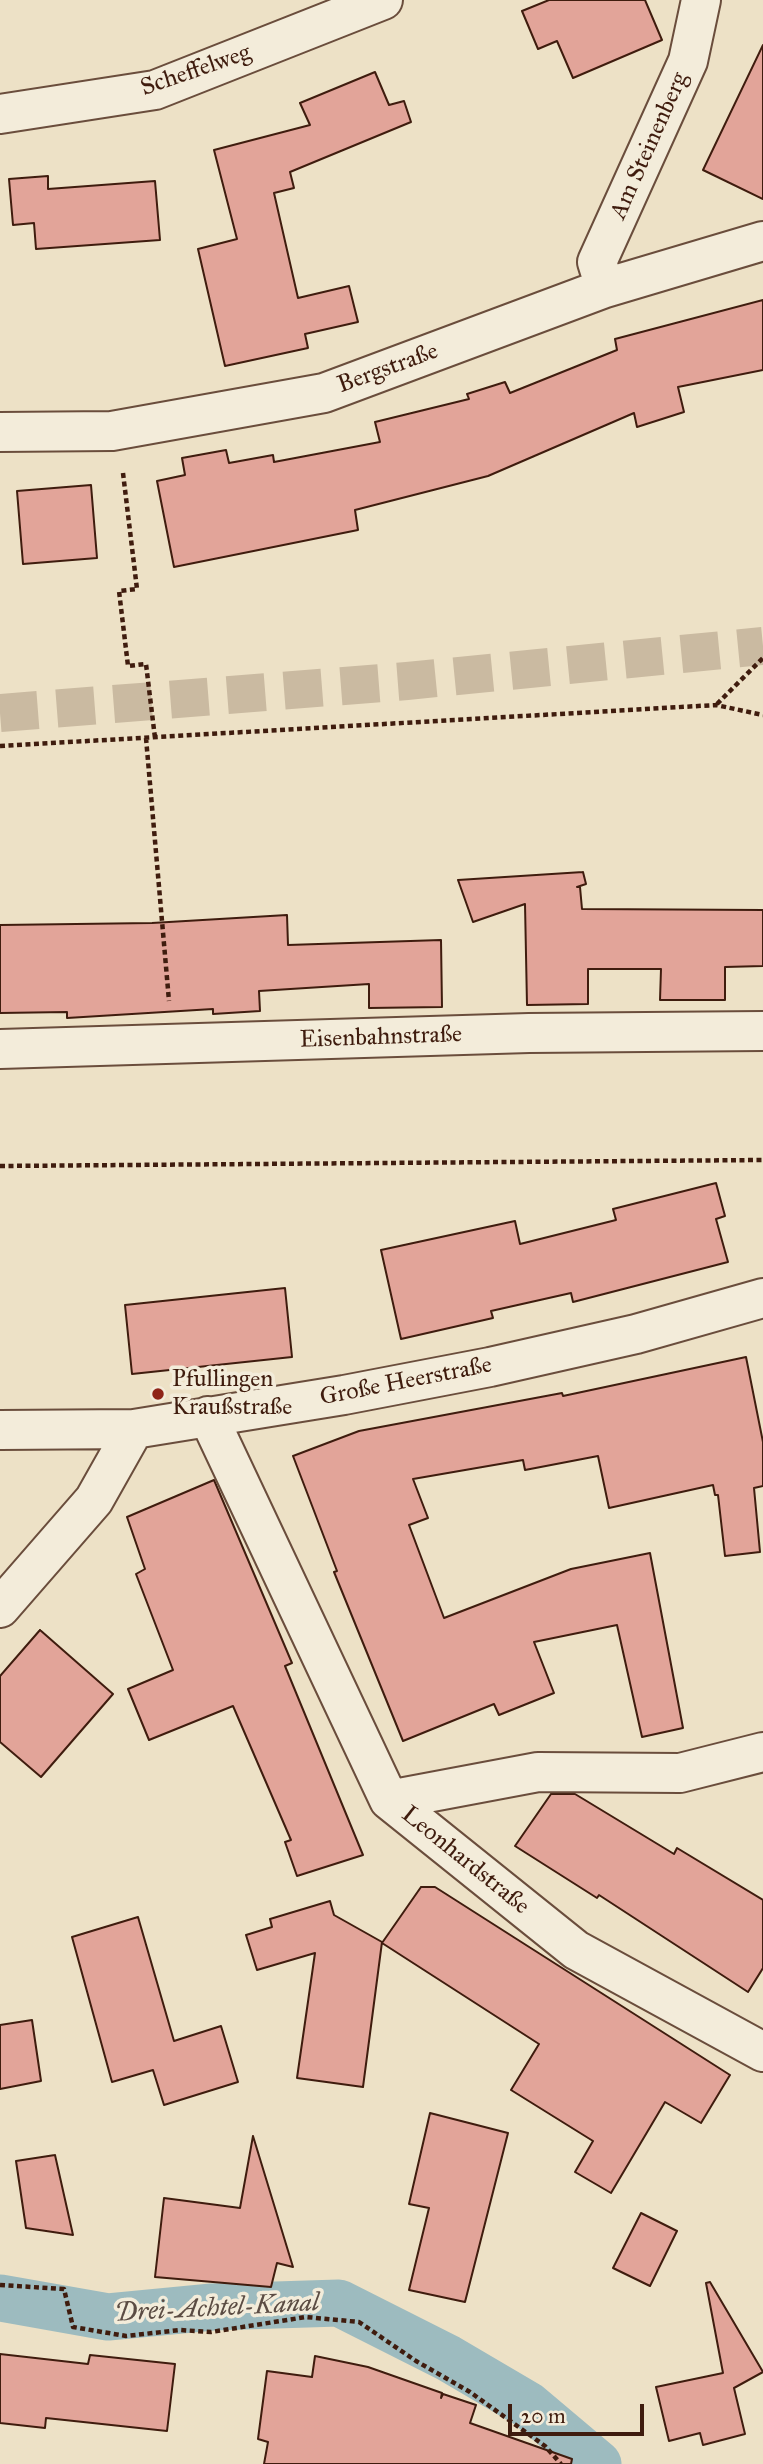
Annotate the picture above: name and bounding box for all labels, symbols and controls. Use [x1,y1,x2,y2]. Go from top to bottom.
street label: Scheffelweg [137,39,255,103]
street label: Am Steinenberg [605,68,695,224]
street label: Bergstraße [334,338,442,400]
street label: Eisenbahnstraße [299,1021,463,1055]
street label: Große Heerstraße [318,1351,494,1413]
place label: Pfullingen Kraußstraße [172,1366,292,1422]
marker: Pfullingen Kraußstraße [150,1386,166,1402]
street label: Leonhardstraße [395,1801,535,1921]
water label: Drei-Achtel-Kanal [114,2288,320,2330]
scale bar [511,2390,648,2434]
text: 20 m [521,2403,566,2429]

